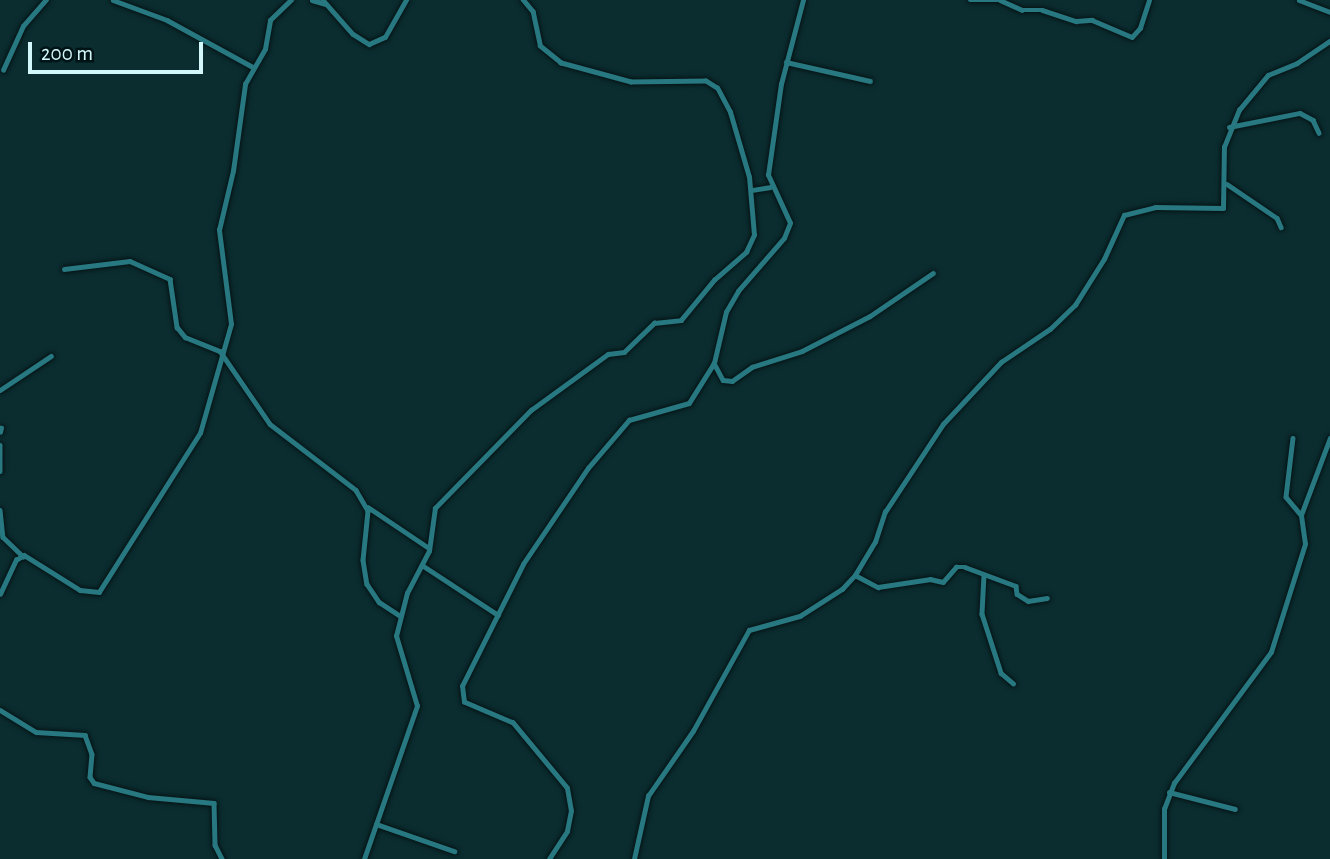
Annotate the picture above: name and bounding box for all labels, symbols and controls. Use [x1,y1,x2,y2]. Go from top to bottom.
scale bar [32,28,206,72]
text: 200 m [41,43,93,64]

